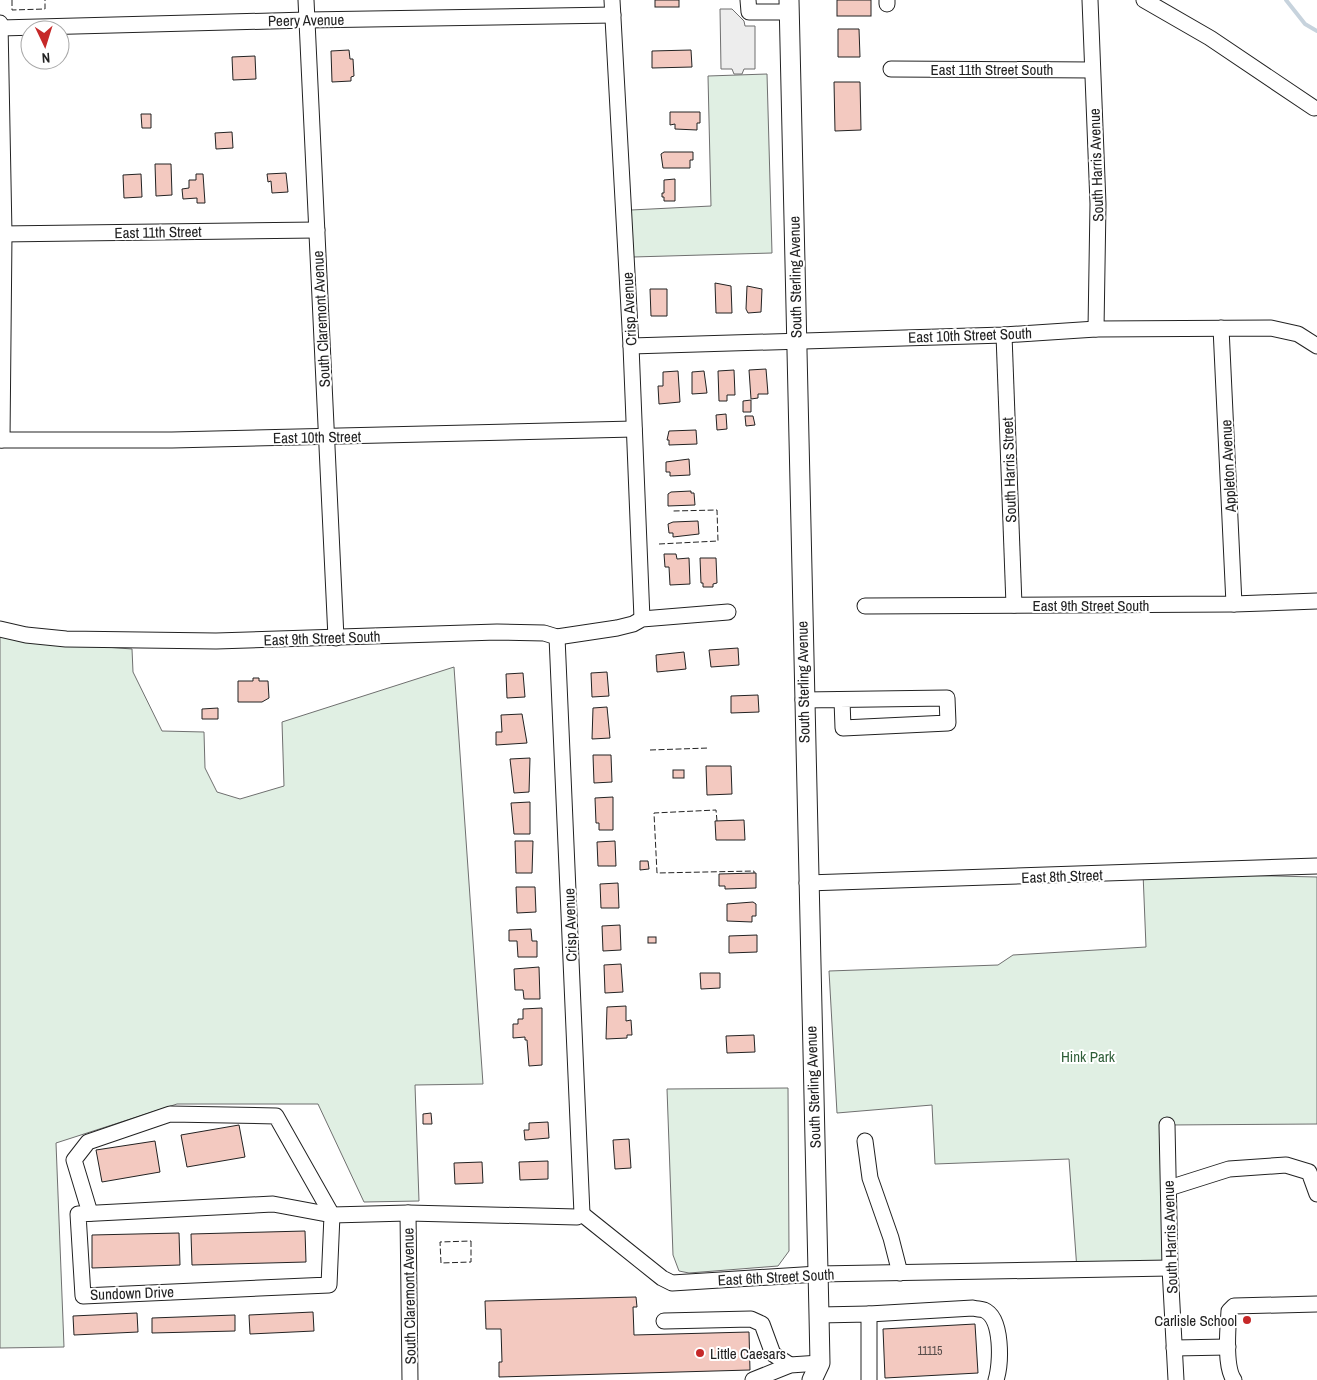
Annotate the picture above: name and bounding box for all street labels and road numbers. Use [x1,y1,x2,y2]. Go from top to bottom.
street label: Peery Avenue [268,9,345,31]
street label: East 11th Street South [931,59,1053,80]
street label: South Harris Avenue [1084,108,1108,222]
street label: South Sterling Avenue [783,216,807,338]
street label: East 11th Street [114,221,202,243]
street label: South Claremont Avenue [307,250,335,388]
street label: Crisp Avenue [617,272,641,346]
street label: East 10th Street South [908,322,1032,348]
street label: South Harris Street [997,416,1021,523]
street label: Appleton Avenue [1215,419,1241,514]
street label: East 10th Street [273,426,362,448]
street label: East 9th Street South [1033,595,1149,616]
street label: South Sterling Avenue [791,621,815,743]
street label: East 9th Street South [263,625,381,651]
street label: East 8th Street [1021,864,1104,888]
street label: Crisp Avenue [558,888,582,962]
street label: South Sterling Avenue [800,1025,826,1148]
street label: South Harris Avenue [1158,1180,1182,1294]
street label: South Claremont Avenue [397,1227,421,1364]
street label: East 6th Street South [717,1263,835,1291]
street label: Sundown Drive [90,1281,175,1305]

